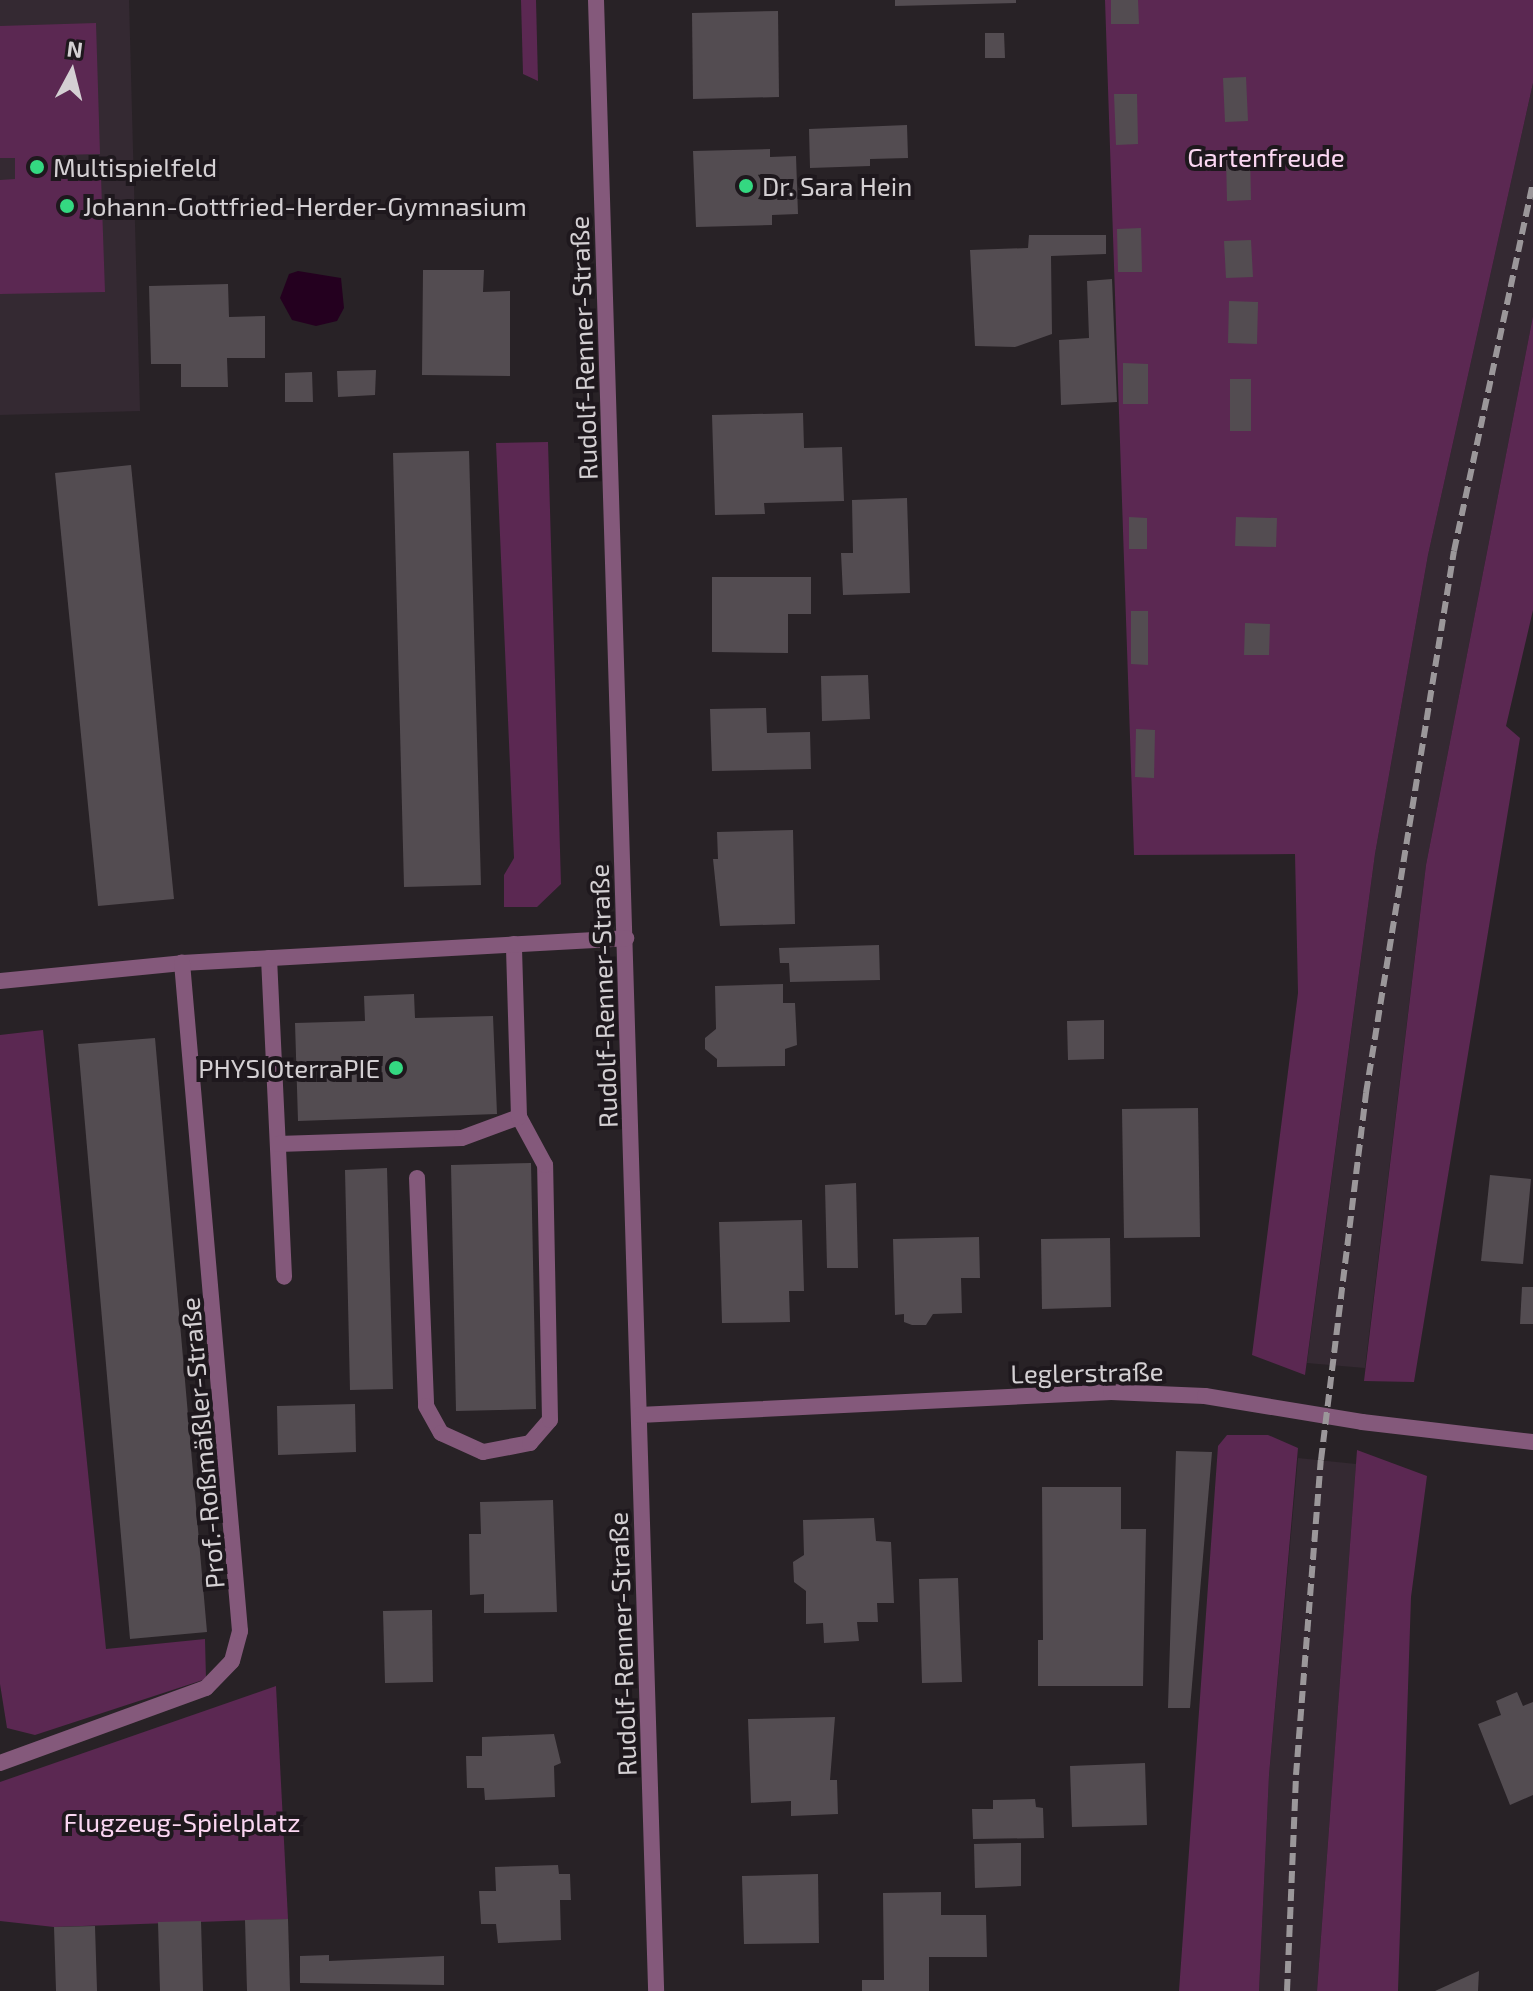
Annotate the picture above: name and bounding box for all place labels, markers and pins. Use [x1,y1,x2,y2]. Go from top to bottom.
place label: Multispielfeld [53,151,217,183]
marker: Multispielfeld [28,158,46,176]
place label: Dr. Sara Hein [762,170,912,202]
marker: Dr. Sara Hein [737,177,755,195]
place label: Johann-Gottfried-Herder-Gymnasium [83,190,527,222]
marker: Johann-Gottfried-Herder-Gymnasium [58,197,76,215]
place label: PHYSIOterraPIE [198,1052,380,1084]
marker: PHYSIOterraPIE [387,1059,405,1077]

